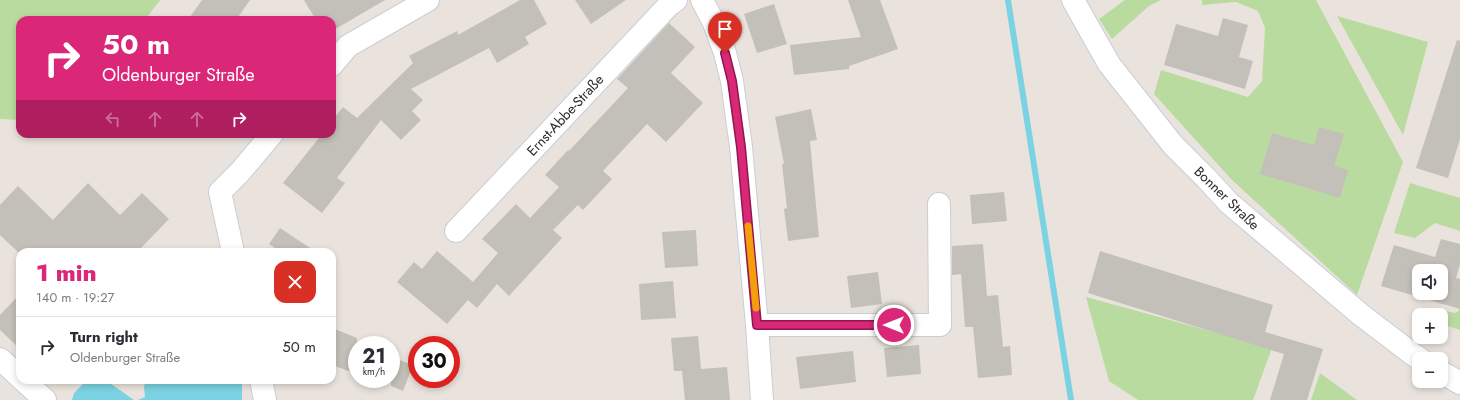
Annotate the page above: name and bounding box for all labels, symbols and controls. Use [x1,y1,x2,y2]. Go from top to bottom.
pin [708,12,742,53]
icon: arrive [714,18,736,40]
text: 50 m [102,24,170,65]
icon: right [36,32,88,84]
text: Oldenburger Straße [102,62,255,88]
street label: Ernst-Abbe-Straße [522,70,608,160]
icon: left [102,108,124,130]
icon: ahead [144,108,166,130]
icon: ahead [186,108,208,130]
icon: right [228,108,250,130]
street label: Bonner Straße [1190,162,1264,234]
text: 1 min [36,255,97,290]
button: close [274,261,316,303]
map controls [1412,264,1448,388]
button: sound [1412,264,1448,300]
text: 140 m · 19:27 [36,288,114,307]
position arrow [873,304,915,346]
button: + [1412,308,1448,344]
text: Turn right [70,326,138,348]
icon: right [36,336,58,358]
text: 50 m [282,336,316,358]
speed limit sign: 30 [408,336,460,388]
text: 21 [362,342,386,371]
text: Oldenburger Straße [70,348,180,367]
button: − [1412,352,1448,388]
text: km/h [363,364,385,379]

